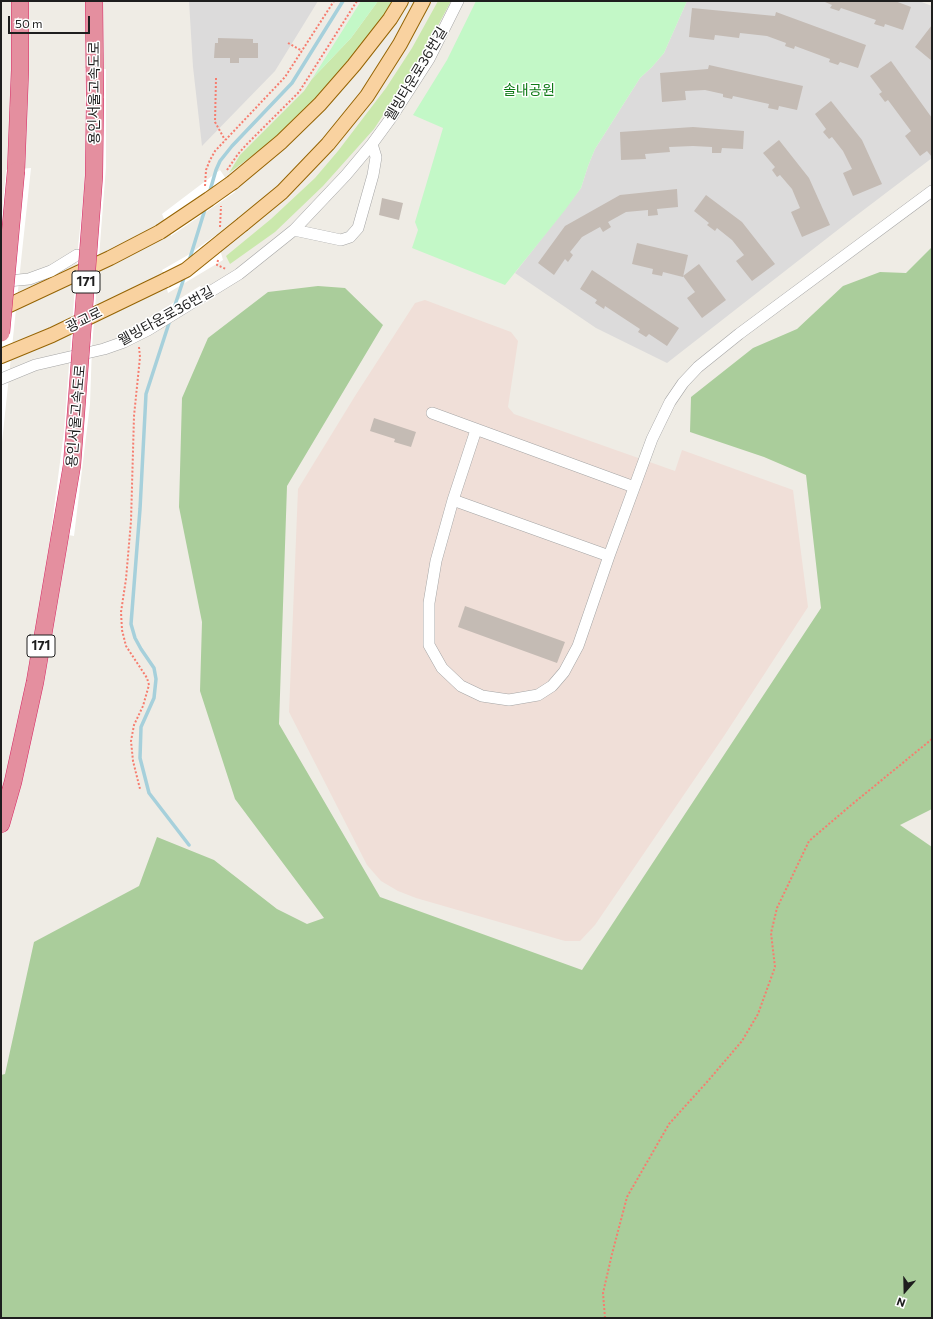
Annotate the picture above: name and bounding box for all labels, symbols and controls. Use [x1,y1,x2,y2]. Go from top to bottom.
scale bar [10,8,92,34]
text: 50 m [15,16,43,30]
street label: 웰빙타운로36번길 [381,24,451,124]
street label: 용인서울고속도로 [86,41,102,145]
park label: 솔내공원 [503,82,555,98]
road number: 171 [72,271,100,293]
street label: 웰빙타운로36번길 [115,283,217,349]
street label: 광교로 [63,304,105,336]
street label: 용인서울고속도로 [63,364,89,468]
road number: 171 [27,635,55,657]
north arrow [885,1271,925,1311]
text: N [895,1295,907,1310]

